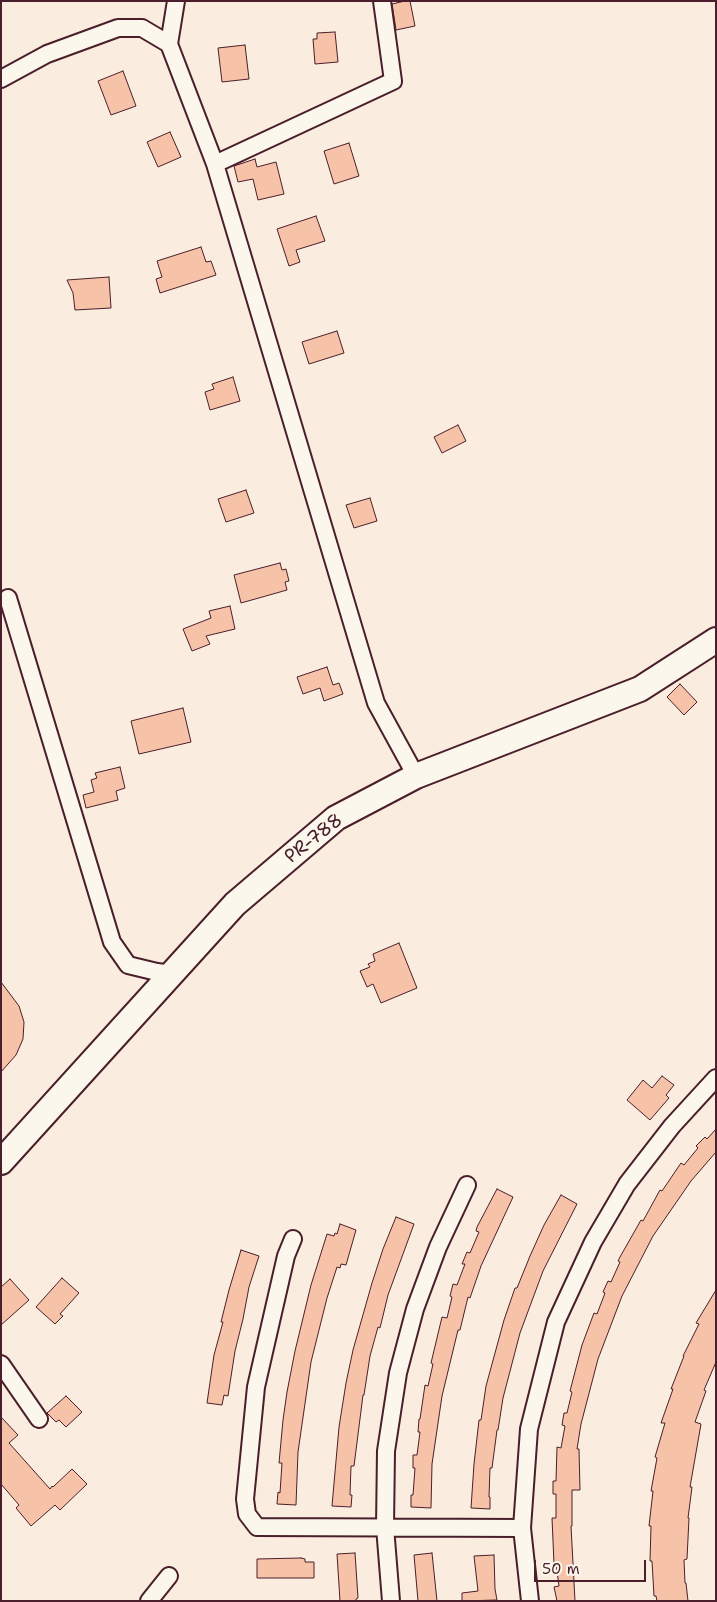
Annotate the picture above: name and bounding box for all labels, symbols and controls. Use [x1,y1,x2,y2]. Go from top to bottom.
street label: PR-788 [280,809,348,869]
scale bar [537,1550,650,1582]
text: 50 m [542,1559,580,1579]

